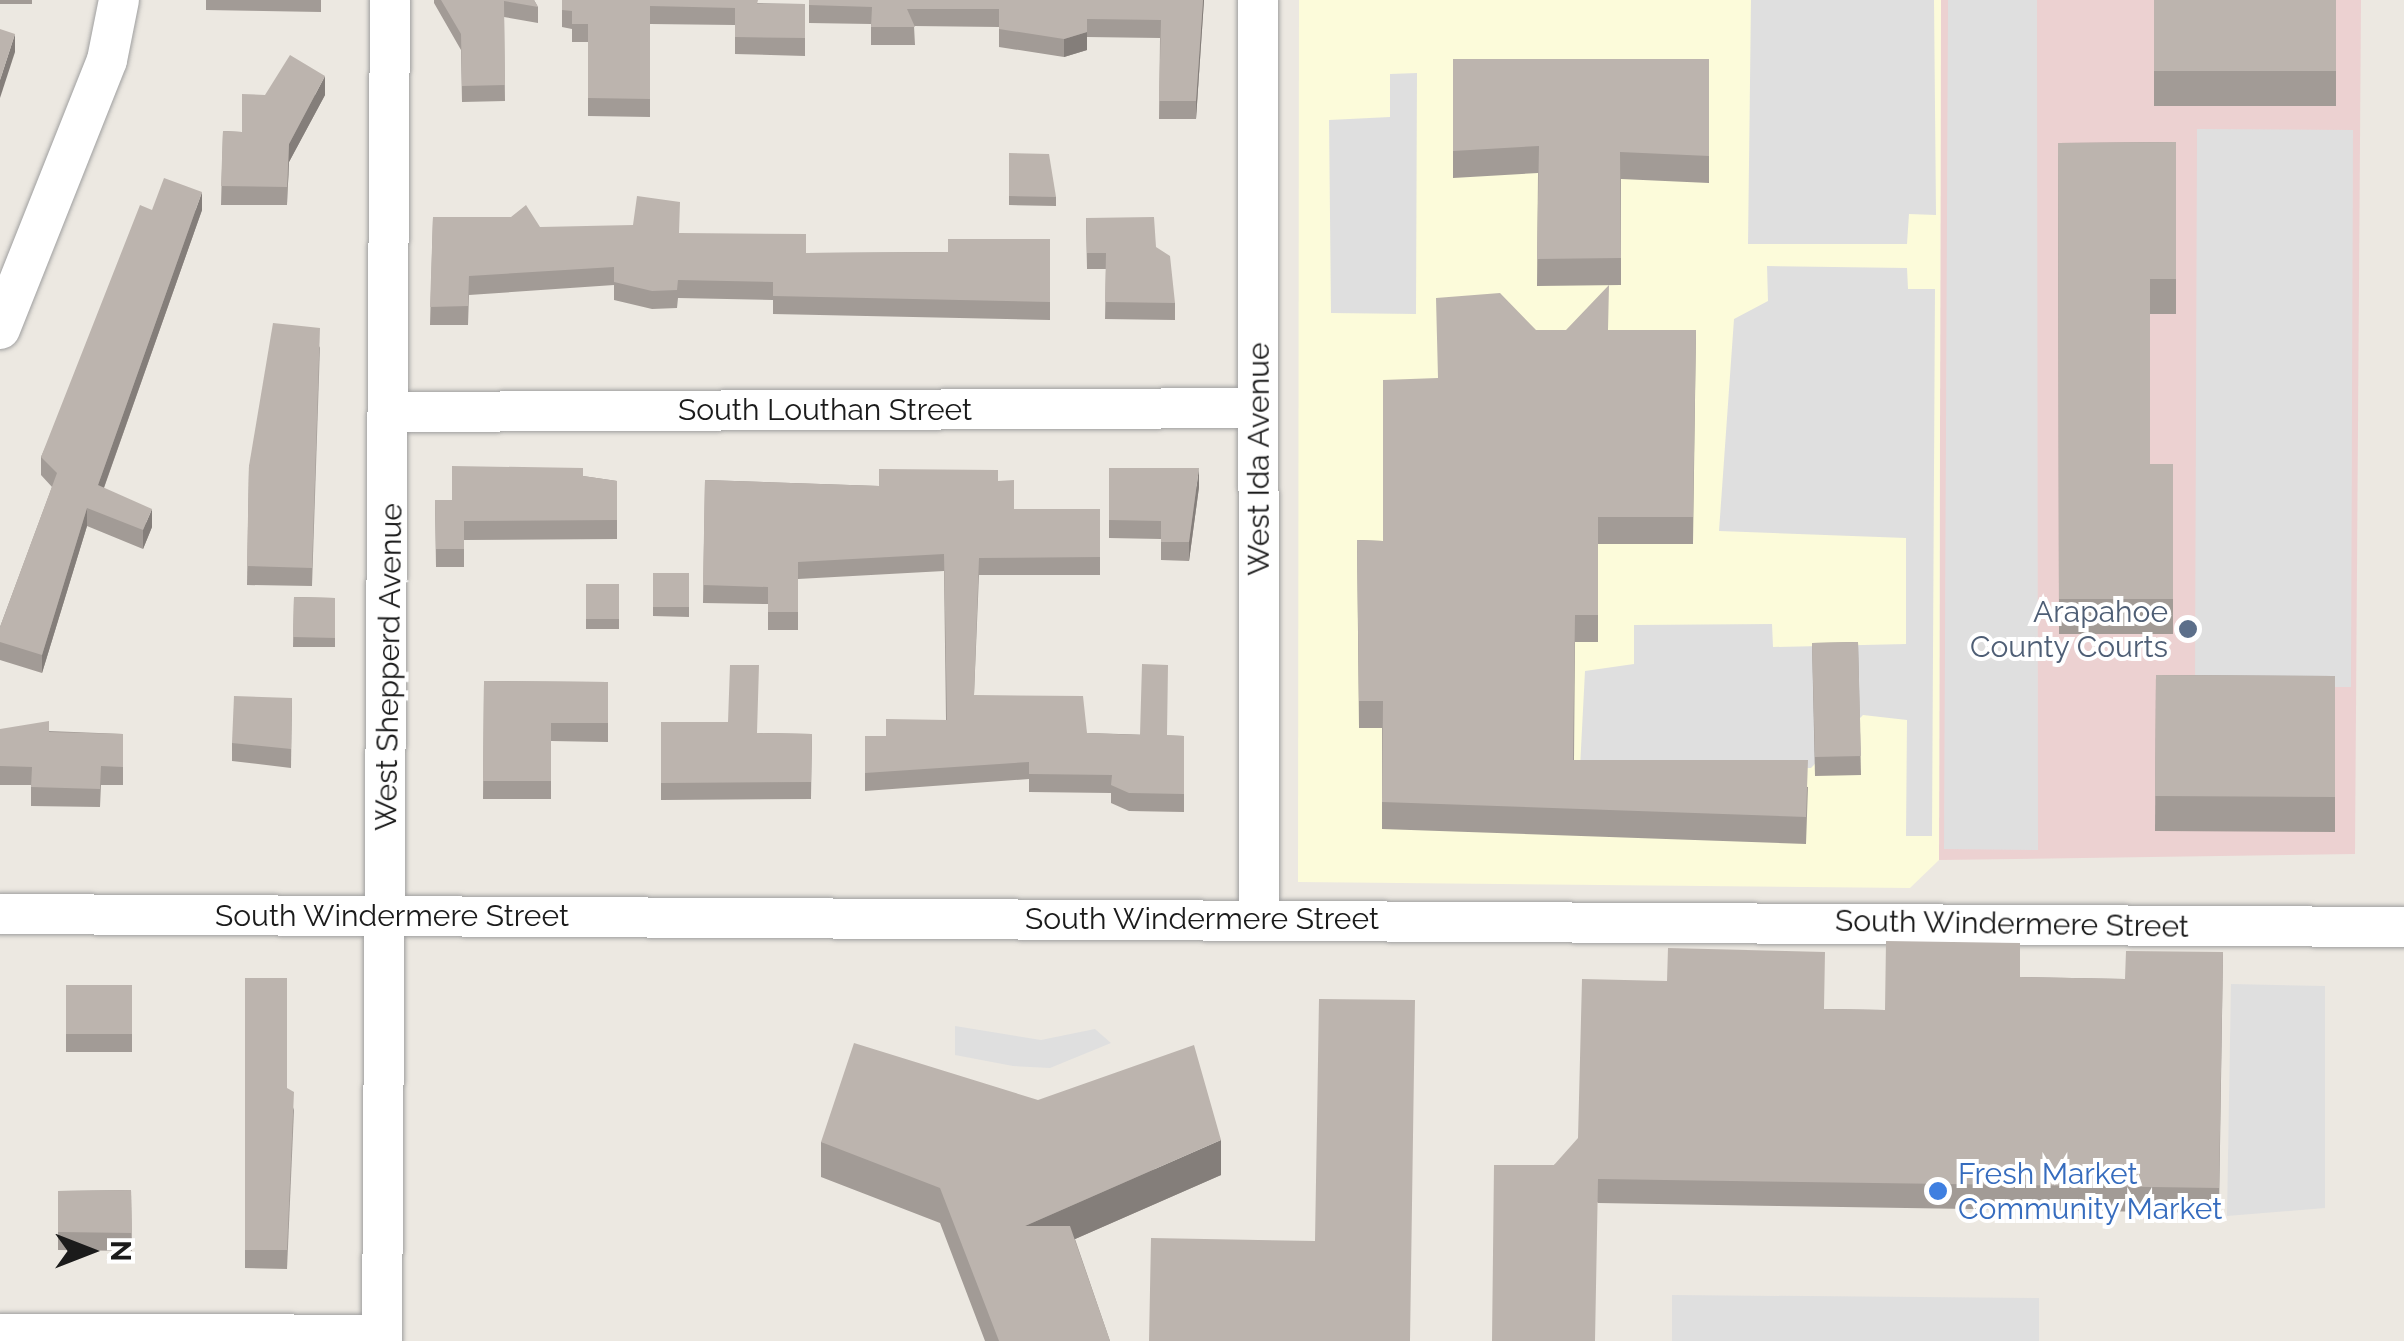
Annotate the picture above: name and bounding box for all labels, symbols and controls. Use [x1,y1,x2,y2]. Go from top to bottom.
street label: West Ida Avenue [1241,342,1277,576]
street label: South Louthan Street [678,392,972,428]
street label: West Shepperd Avenue [368,502,410,832]
place label: Arapahoe County Courts [1969,594,2168,664]
marker: Arapahoe County Courts [2177,618,2199,640]
street label: South Windermere Street [215,898,569,934]
street label: South Windermere Street [1025,901,1379,937]
street label: South Windermere Street [1834,903,2190,945]
place label: Fresh Market Community Market [1958,1156,2223,1226]
marker: Fresh Market Community Market [1927,1180,1949,1202]
north arrow [40,1201,140,1301]
text: N [104,1240,137,1262]

